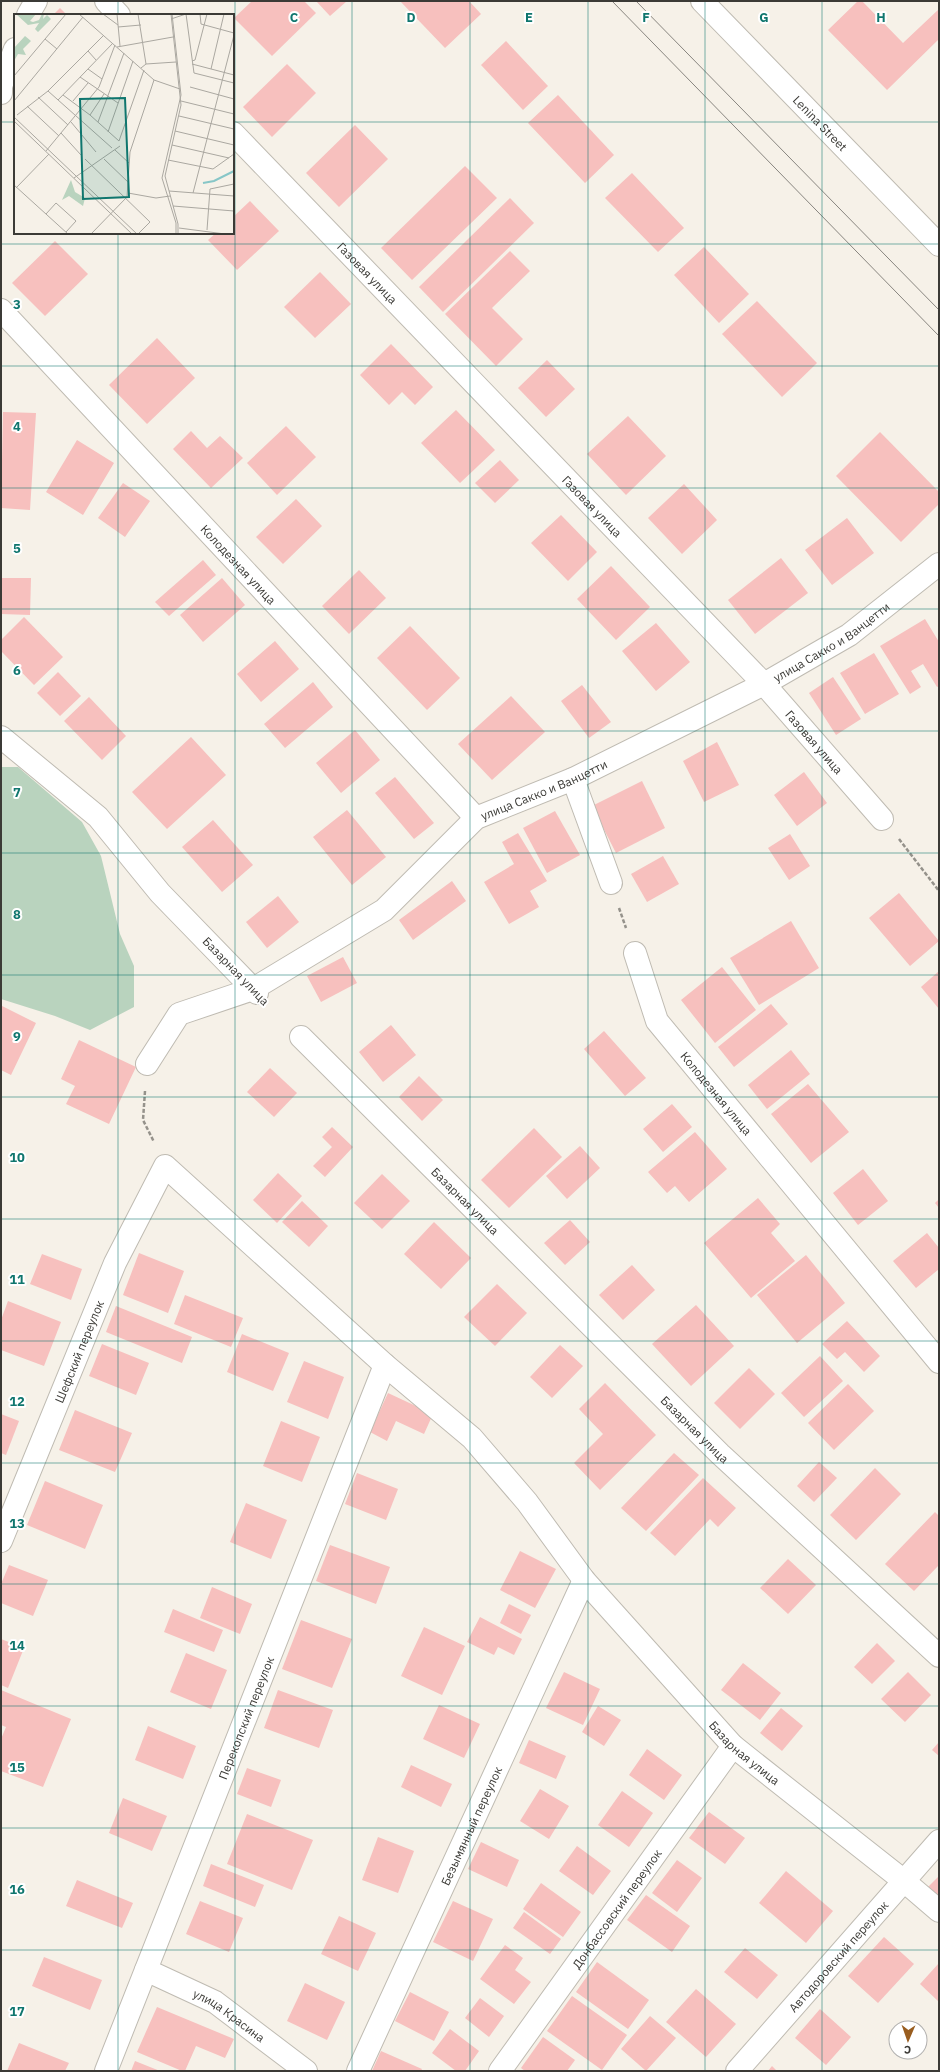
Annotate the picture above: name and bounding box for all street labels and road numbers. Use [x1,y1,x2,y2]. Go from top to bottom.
street label: Lenina Street [790,92,851,154]
street label: Газовая улица [335,239,401,307]
street label: Газовая улица [559,472,626,540]
street label: Колодезная улица [198,521,280,608]
street label: улица Сакко и Ванцетти [770,598,892,685]
street label: Газовая улица [783,707,847,777]
street label: улица Сакко и Ванцетти [478,756,609,823]
street label: Базарная улица [200,934,273,1009]
street label: Колодезная улица [678,1048,756,1138]
street label: Базарная улица [428,1164,503,1238]
street label: Шефский переулок [51,1297,107,1405]
street label: Базарная улица [658,1392,733,1466]
street label: Перекопский переулок [215,1654,277,1781]
street label: Базарная улица [706,1717,783,1788]
street label: Безымянный переулок [437,1763,505,1888]
street label: Донбассовский переулок [569,1845,665,1971]
street label: Автодоровский переулок [785,1897,891,2015]
street label: улица Красина [191,1985,269,2045]

